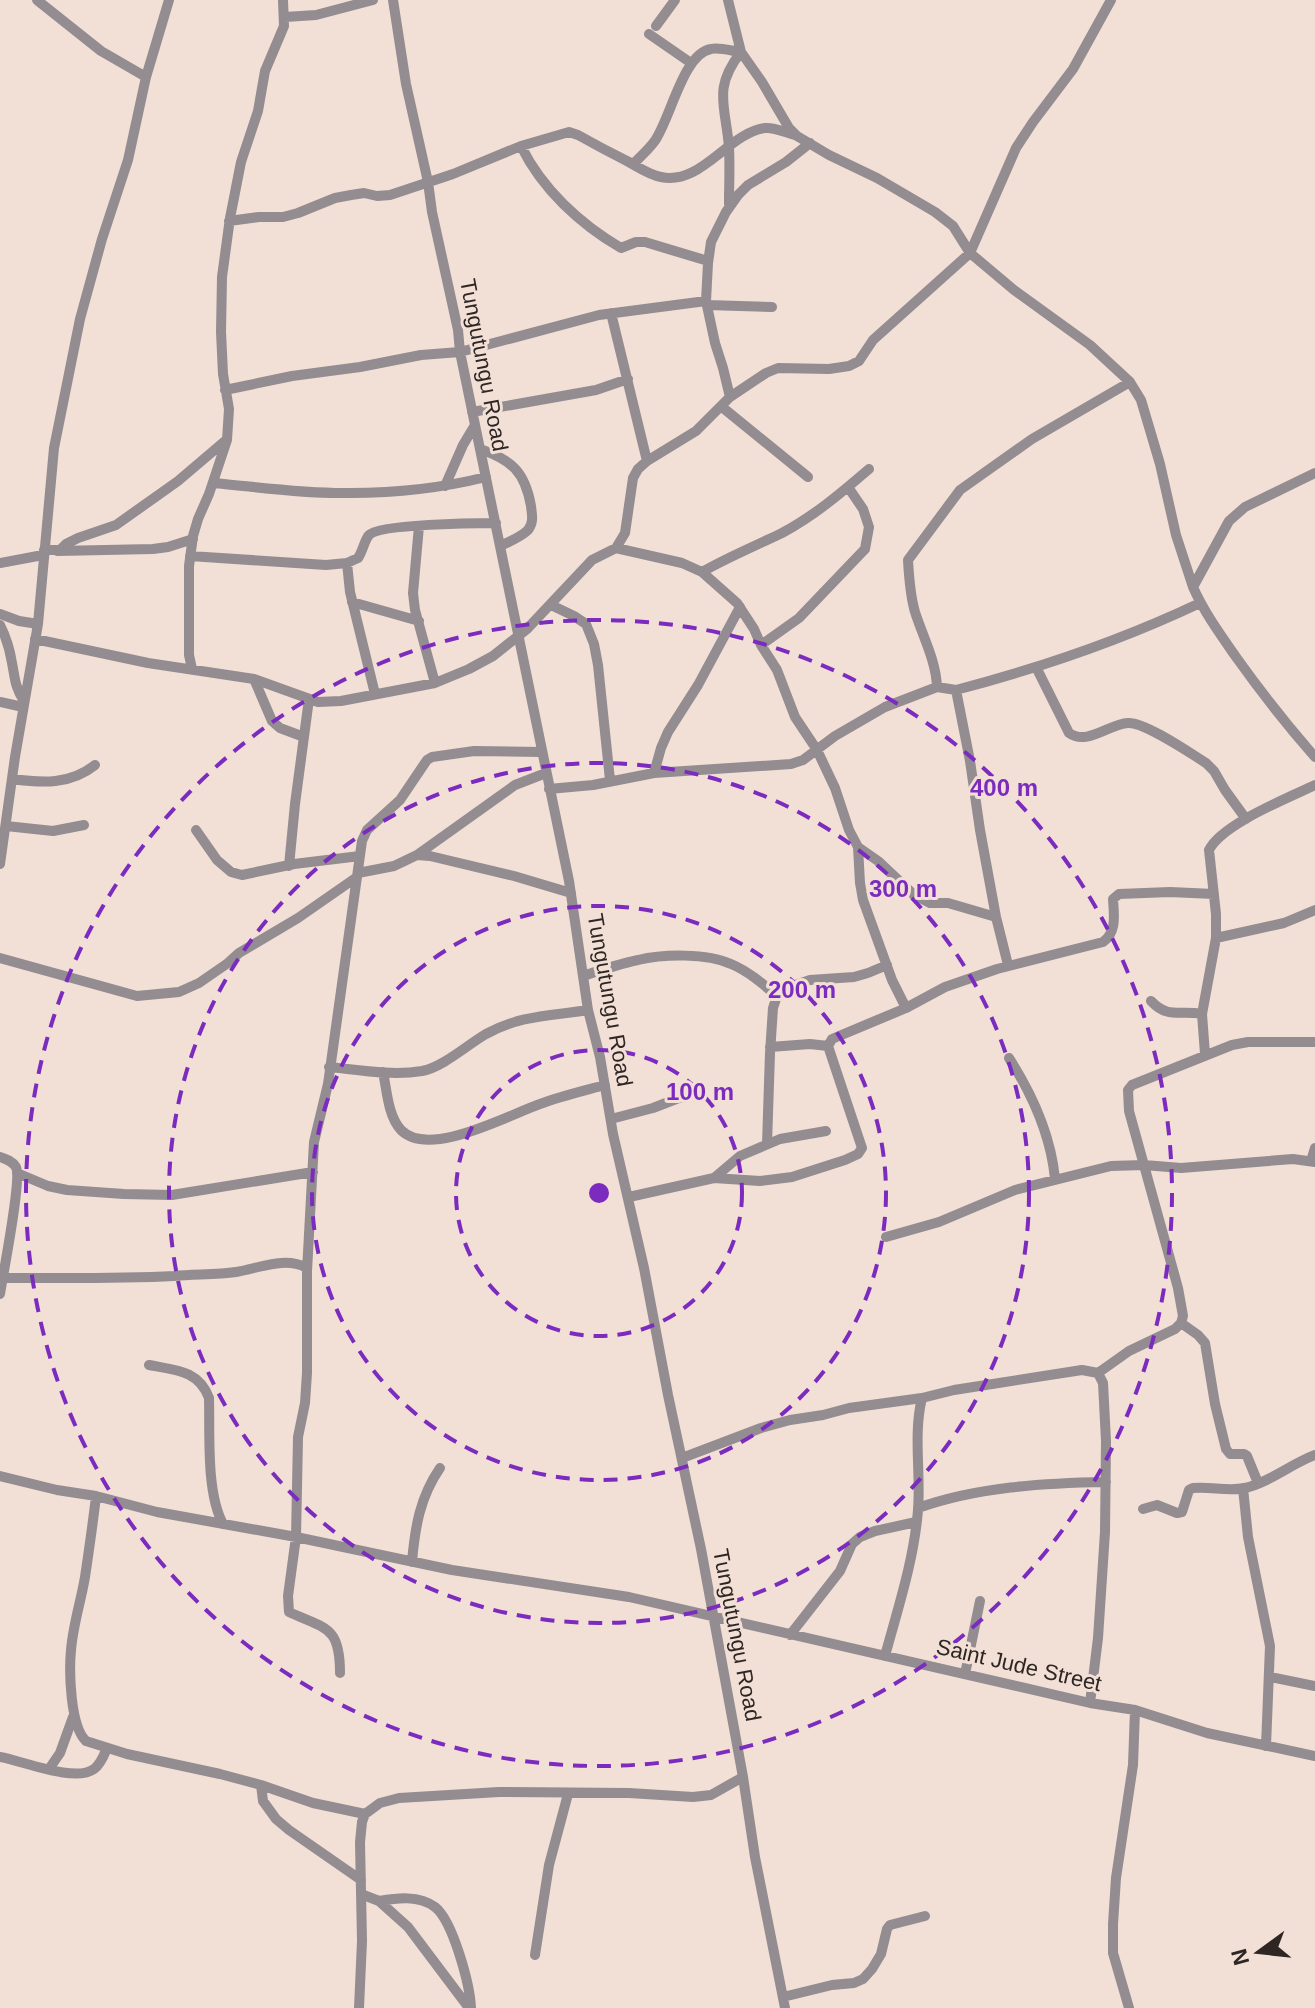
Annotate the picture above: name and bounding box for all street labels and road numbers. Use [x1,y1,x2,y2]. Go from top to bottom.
street label: Tungutungu Road [455,277,513,453]
street label: Tungutungu Road [582,911,638,1089]
street label: Tungutungu Road [708,1547,766,1723]
street label: Saint Jude Street [934,1634,1104,1696]

